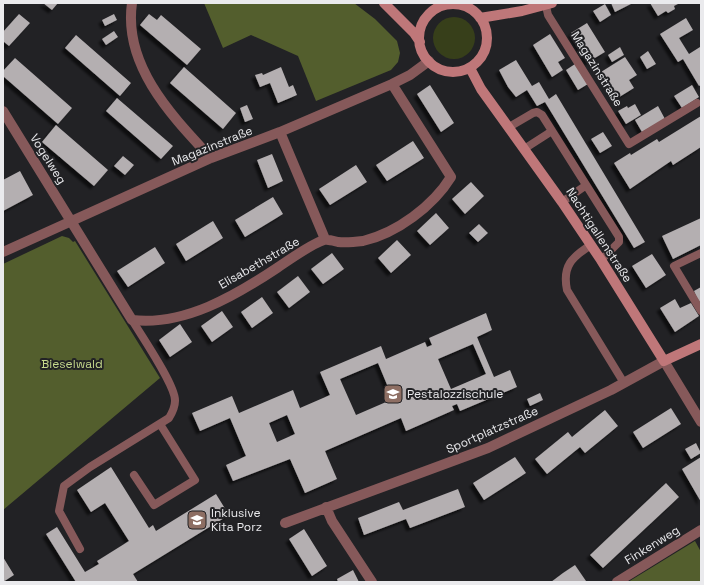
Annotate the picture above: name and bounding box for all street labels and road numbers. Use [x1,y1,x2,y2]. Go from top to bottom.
street label: Magazinstraße [567,28,627,110]
street label: Magazinstraße [169,123,255,169]
street label: Vogelweg [26,131,70,187]
street label: Nachtigallenstraße [562,184,636,286]
street label: Elisabethstraße [216,233,302,293]
street label: Sportplatzstraße [443,403,541,457]
street label: Finkenweg [622,522,682,568]

